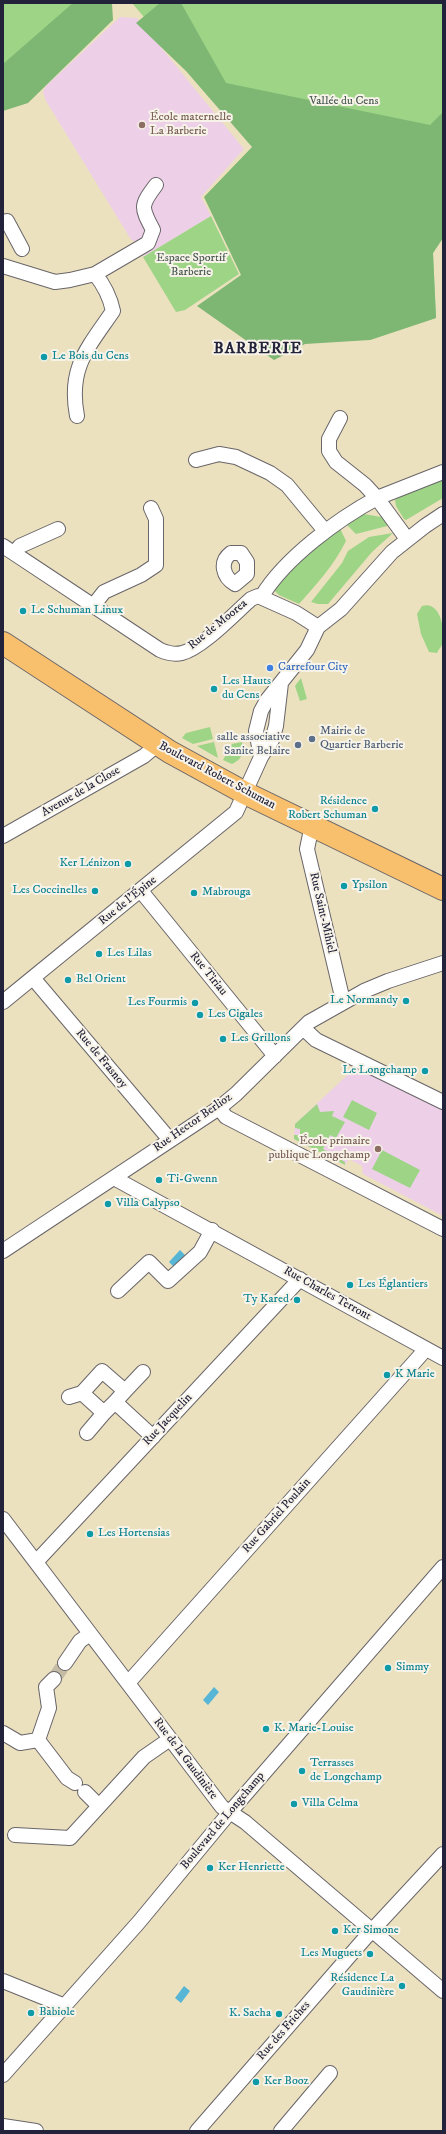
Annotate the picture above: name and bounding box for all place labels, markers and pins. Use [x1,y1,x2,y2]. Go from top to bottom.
place label: École maternelle La Barberie [150,111,231,139]
marker: École maternelle La Barberie [137,120,147,130]
place label: Le Bois du Cens [52,350,129,364]
marker: Le Bois du Cens [39,352,49,362]
place label: Le Schuman Linux [31,604,123,618]
marker: Le Schuman Linux [18,606,28,616]
place label: Carrefour City [278,661,348,675]
marker: Carrefour City [265,663,275,673]
place label: Les Hauts du Cens [222,675,271,703]
marker: Les Hauts du Cens [209,684,219,694]
place label: Mairie de Quartier Barberie [320,725,403,753]
place label: salle associative Sanite Belaire [217,731,290,759]
marker: Mairie de Quartier Barberie [307,734,317,744]
marker: salle associative Sanite Belaire [293,740,303,750]
place label: Résidence Robert Schuman [288,795,367,823]
marker: Résidence Robert Schuman [370,804,380,814]
place label: Ker Lénizon [59,857,120,871]
marker: Ker Lénizon [123,859,133,869]
place label: Ypsilon [352,879,388,893]
marker: Ypsilon [339,881,349,891]
place label: Les Coccinelles [12,884,87,898]
marker: Les Coccinelles [90,886,100,896]
place label: Mabrouga [202,886,251,900]
marker: Mabrouga [189,888,199,898]
place label: Les Lilas [107,947,152,961]
marker: Les Lilas [94,949,104,959]
place label: Bel Orient [76,973,126,987]
marker: Bel Orient [63,975,73,985]
place label: Le Normandy [330,994,398,1008]
place label: Les Fourmis [128,996,187,1010]
marker: Le Normandy [401,996,411,1006]
marker: Les Fourmis [190,998,200,1008]
place label: Les Cigales [208,1008,263,1022]
marker: Les Cigales [195,1010,205,1020]
place label: Les Grillons [231,1032,290,1046]
marker: Les Grillons [218,1034,228,1044]
place label: Le Longchamp [343,1064,417,1078]
marker: Le Longchamp [420,1066,430,1076]
place label: École primaire publique Longchamp [268,1135,370,1163]
marker: École primaire publique Longchamp [373,1144,383,1154]
place label: Ti-Gwenn [167,1173,218,1187]
marker: Ti-Gwenn [154,1175,164,1185]
place label: Villa Calypso [116,1197,180,1211]
marker: Villa Calypso [103,1199,113,1209]
place label: Les Églantiers [358,1278,428,1292]
marker: Les Églantiers [345,1280,355,1290]
place label: Ty Kared [243,1293,289,1307]
marker: Ty Kared [292,1295,302,1305]
place label: K Marie [395,1368,435,1382]
marker: K Marie [382,1370,392,1380]
place label: Les Hortensias [98,1527,170,1541]
marker: Les Hortensias [85,1529,95,1539]
place label: Simmy [396,1661,429,1675]
marker: Simmy [383,1663,393,1673]
place label: K. Marie-Louise [274,1722,354,1736]
marker: K. Marie-Louise [261,1724,271,1734]
place label: Terrasses de Longchamp [310,1757,382,1785]
marker: Terrasses de Longchamp [297,1766,307,1776]
place label: Villa Celma [302,1797,358,1811]
marker: Villa Celma [289,1799,299,1809]
place label: Ker Henriette [218,1861,285,1875]
marker: Ker Henriette [205,1863,215,1873]
place label: Ker Simone [343,1924,399,1938]
marker: Ker Simone [330,1926,340,1936]
place label: Les Muguets [301,1947,362,1961]
marker: Les Muguets [365,1949,375,1959]
place label: Résidence La Gaudinière [330,1972,394,2000]
marker: Résidence La Gaudinière [397,1981,407,1991]
place label: Babiole [39,2006,75,2020]
place label: K. Sacha [229,2007,271,2021]
marker: Babiole [26,2008,36,2018]
marker: K. Sacha [274,2009,284,2019]
place label: Ker Booz [264,2075,309,2089]
marker: Ker Booz [251,2077,261,2087]

